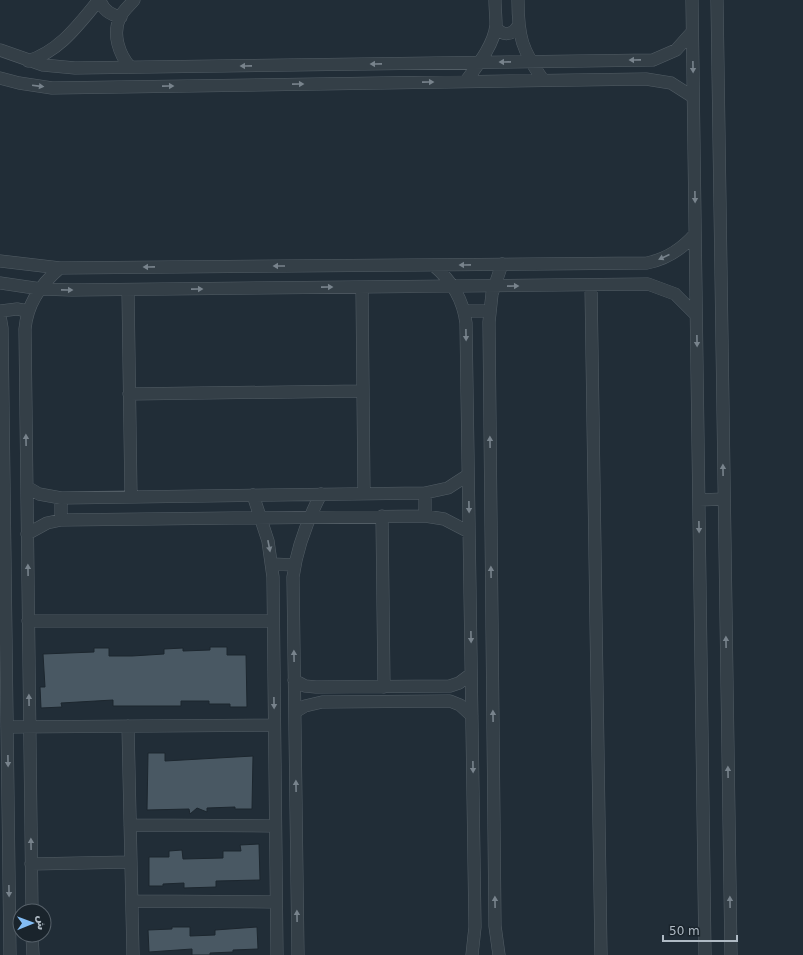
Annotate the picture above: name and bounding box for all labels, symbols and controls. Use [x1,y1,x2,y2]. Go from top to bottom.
one-way arrow [628,57,641,63]
one-way arrow [499,59,512,65]
one-way arrow [369,61,382,67]
one-way arrow [690,61,696,74]
one-way arrow [239,63,252,69]
one-way arrow [422,79,435,85]
one-way arrow [292,81,305,87]
one-way arrow [32,83,44,89]
one-way arrow [162,83,174,90]
one-way arrow [691,191,698,203]
one-way arrow [658,255,670,261]
one-way arrow [459,261,471,268]
one-way arrow [272,263,285,269]
one-way arrow [142,264,155,270]
one-way arrow [507,282,519,289]
one-way arrow [321,284,333,291]
one-way arrow [191,286,204,292]
one-way arrow [61,287,74,293]
one-way arrow [463,329,469,342]
one-way arrow [694,335,700,348]
one-way arrow [23,433,29,446]
one-way arrow [487,435,493,448]
one-way arrow [720,463,726,476]
one-way arrow [466,501,472,514]
one-way arrow [696,521,702,534]
one-way arrow [266,540,272,552]
one-way arrow [25,563,31,576]
one-way arrow [488,565,494,578]
one-way arrow [468,631,474,644]
one-way arrow [723,635,729,648]
one-way arrow [291,649,297,662]
one-way arrow [26,693,32,706]
one-way arrow [271,697,277,710]
one-way arrow [490,709,496,722]
one-way arrow [5,755,11,768]
one-way arrow [470,761,476,774]
one-way arrow [725,765,731,778]
one-way arrow [293,779,299,792]
one-way arrow [28,837,34,850]
one-way arrow [6,885,12,898]
one-way arrow [727,895,733,908]
one-way arrow [491,896,498,908]
north arrow [12,903,52,943]
one-way arrow [294,910,301,922]
text: ش [35,915,48,931]
scale bar [663,917,737,943]
text: 50 m [669,924,700,938]

